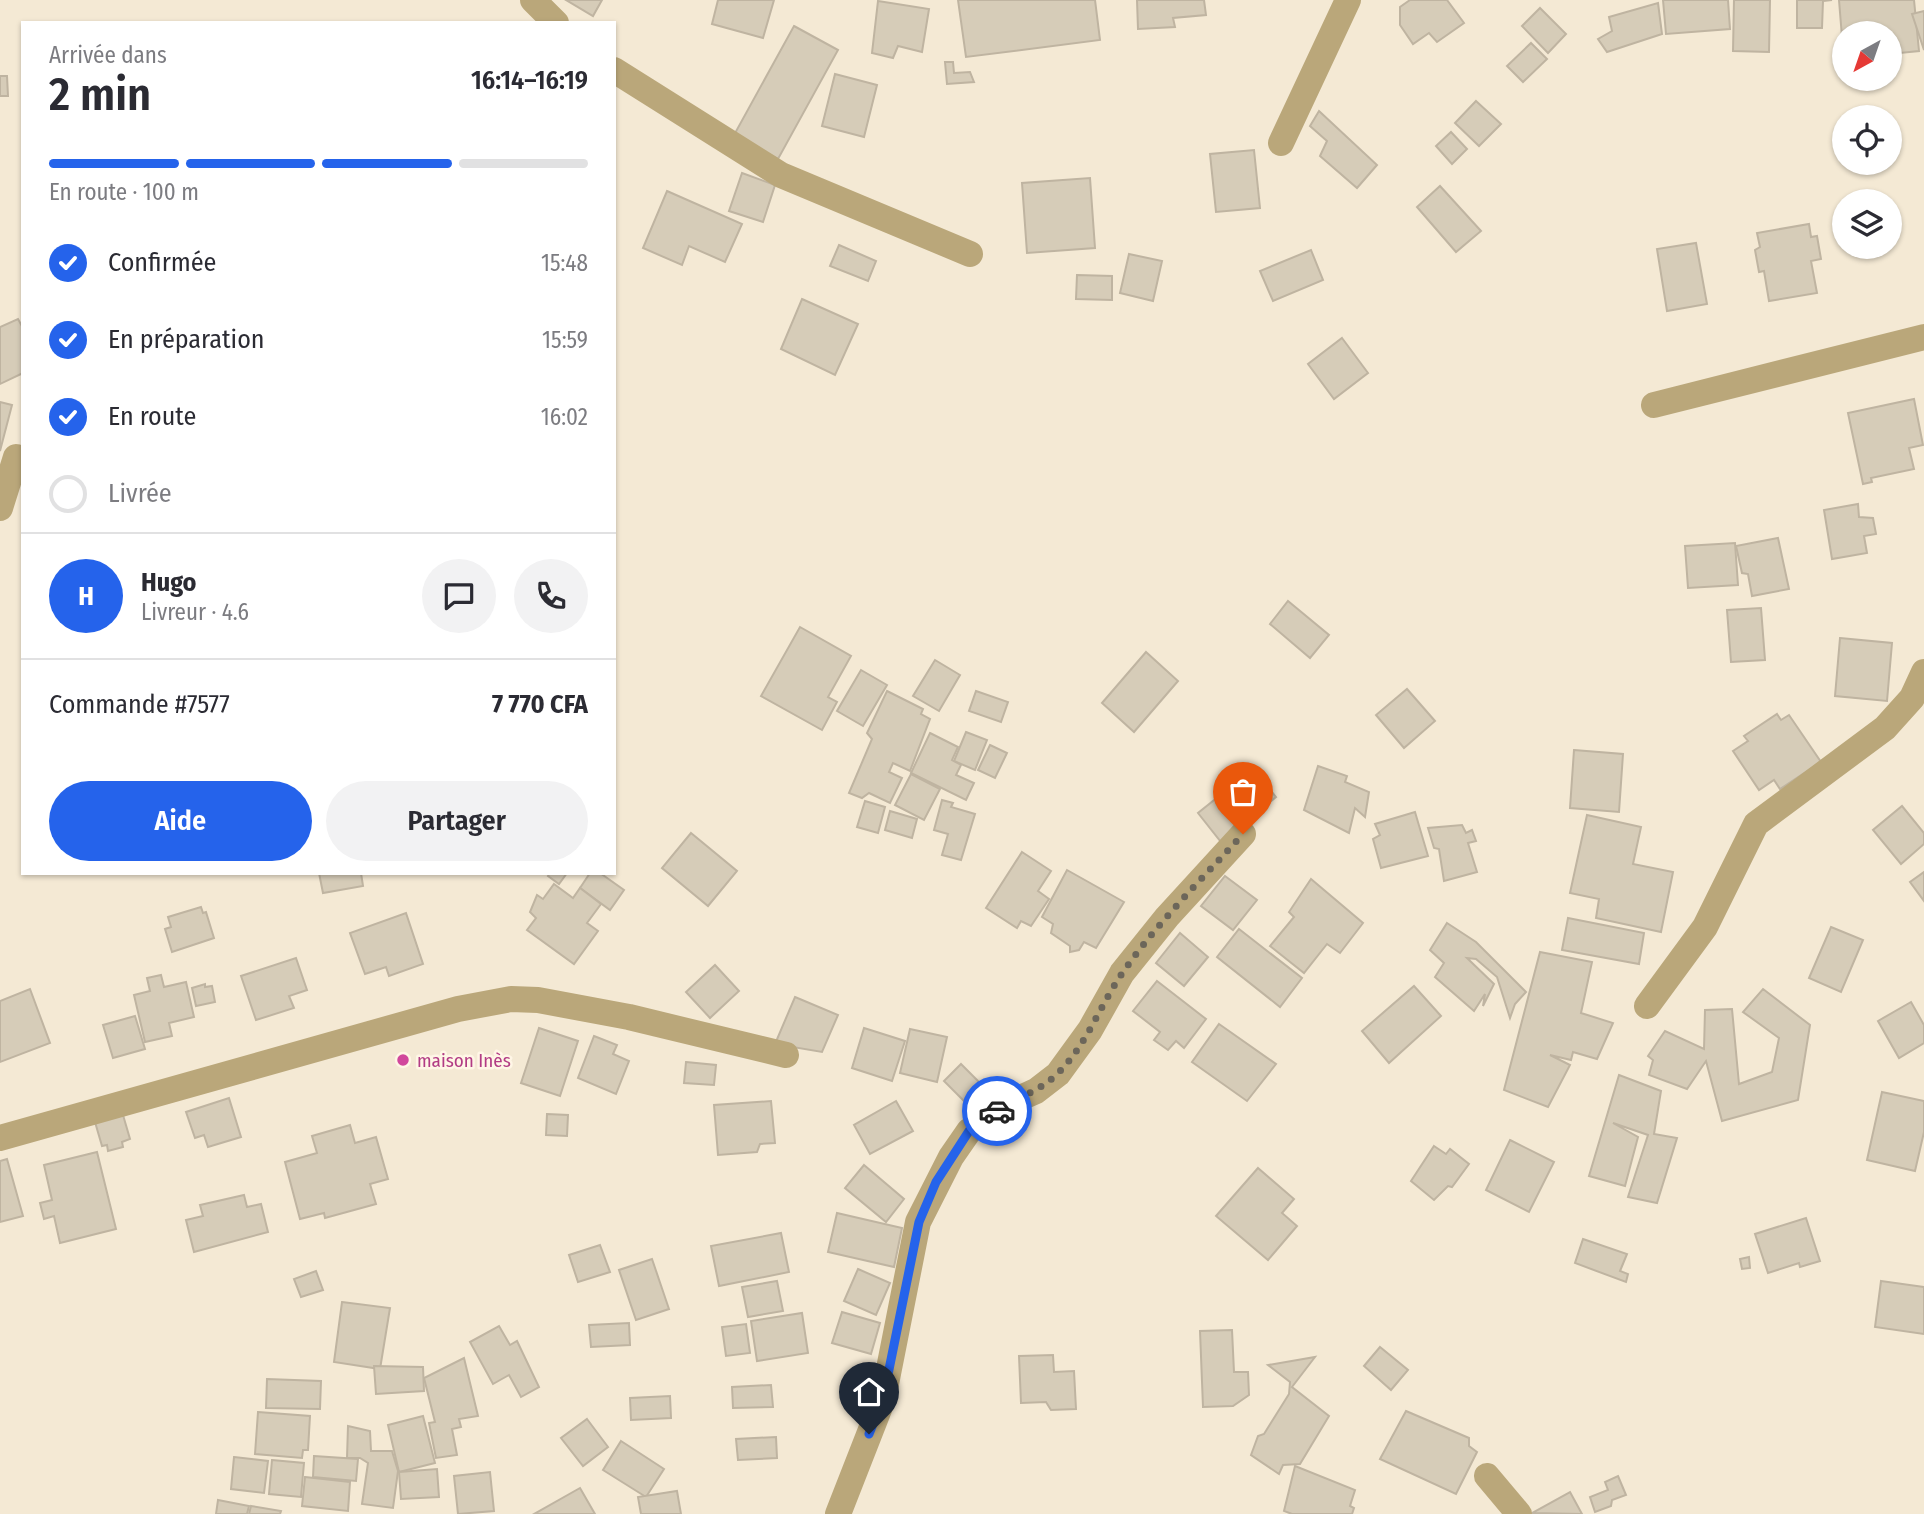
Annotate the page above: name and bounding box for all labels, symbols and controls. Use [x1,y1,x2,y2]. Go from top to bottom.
north arrow [1832,21,1902,91]
map controls [1832,21,1902,259]
text: Arrivée dans [49,41,167,69]
text: 16:14–16:19 [471,65,588,96]
text: 2 min [49,67,151,122]
button: locate [1832,105,1902,175]
text: En route · 100 m [49,178,199,206]
button: layers [1832,189,1902,259]
icon: check [49,244,87,282]
text: Confirmée [108,247,216,278]
text: 15:48 [541,249,588,277]
icon: check [49,321,87,359]
text: En préparation [108,324,265,355]
text: 15:59 [542,326,588,354]
icon: check [49,398,87,436]
text: En route [108,401,196,432]
text: 16:02 [541,403,588,431]
text: Livrée [108,478,172,509]
button: chat [422,559,496,633]
button: phone [514,559,588,633]
text: Hugo [141,567,196,598]
text: H [78,581,94,612]
text: Livreur · 4.6 [141,598,249,626]
text: Commande #7577 [49,689,230,720]
text: 7 770 CFA [492,689,588,720]
pin [1213,762,1273,834]
icon: bag [1224,773,1262,811]
button: Aide [49,781,312,861]
button: Partager [326,781,588,861]
place label: maison Inès [417,1049,511,1072]
marker: maison Inès [395,1052,411,1068]
courier [962,1076,1032,1146]
icon: car [978,1092,1016,1130]
pin [839,1362,899,1434]
icon: home [850,1373,888,1411]

